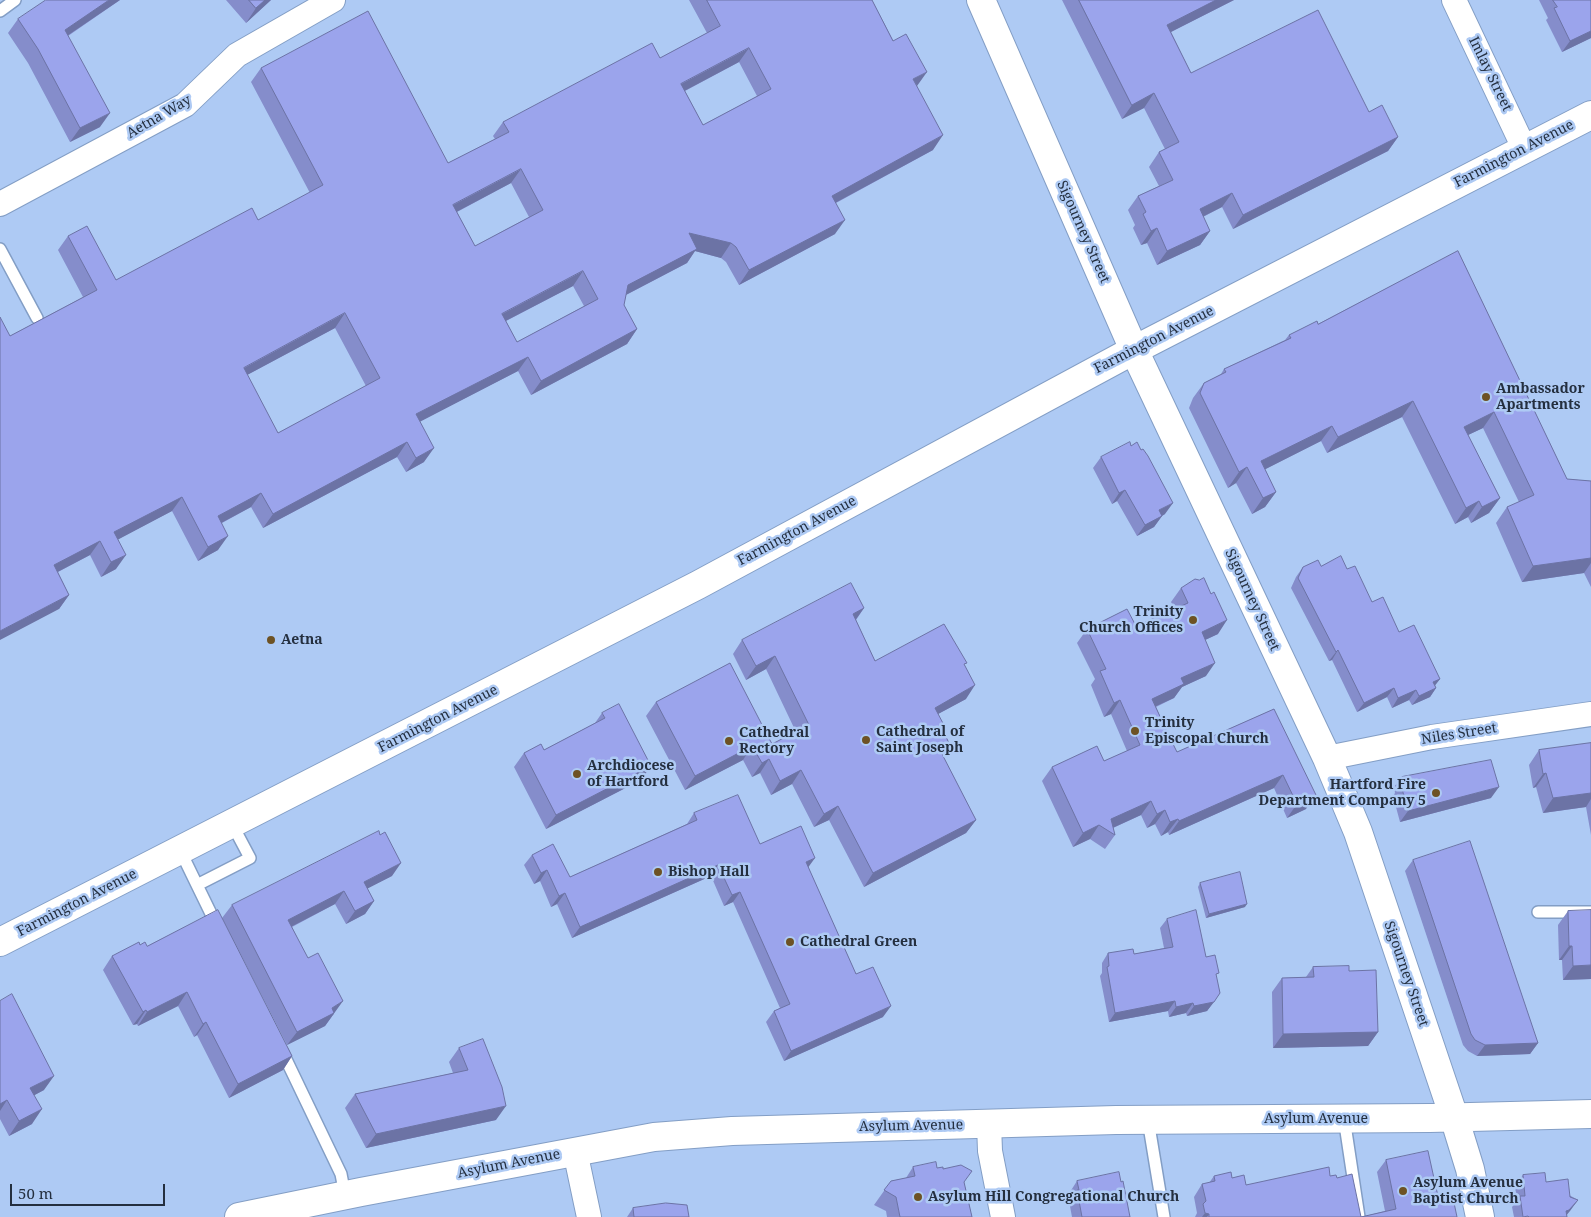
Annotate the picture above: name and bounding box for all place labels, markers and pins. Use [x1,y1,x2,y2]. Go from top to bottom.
place label: Ambassador Apartments [1496,381,1585,414]
marker: Ambassador Apartments [1480,391,1492,403]
place label: Trinity Church Offices [1079,604,1183,636]
marker: Trinity Church Offices [1187,614,1199,626]
place label: Aetna [281,632,323,648]
marker: Aetna [265,634,277,646]
place label: Trinity Episcopal Church [1145,715,1269,748]
place label: Cathedral of Saint Joseph [876,724,964,756]
place label: Cathedral Rectory [739,725,809,758]
marker: Trinity Episcopal Church [1129,725,1141,737]
marker: Cathedral of Saint Joseph [860,734,872,746]
marker: Cathedral Rectory [723,735,735,747]
place label: Archdiocese of Hartford [587,758,674,790]
marker: Archdiocese of Hartford [571,768,583,780]
place label: Hartford Fire Department Company 5 [1258,777,1426,810]
marker: Hartford Fire Department Company 5 [1430,787,1442,799]
place label: Bishop Hall [668,864,749,880]
marker: Bishop Hall [652,866,664,878]
place label: Cathedral Green [800,934,917,950]
marker: Cathedral Green [784,936,796,948]
place label: Asylum Avenue Baptist Church [1413,1175,1523,1208]
marker: Asylum Avenue Baptist Church [1397,1185,1409,1197]
place label: Asylum Hill Congregational Church [928,1189,1179,1205]
marker: Asylum Hill Congregational Church [912,1191,924,1203]

